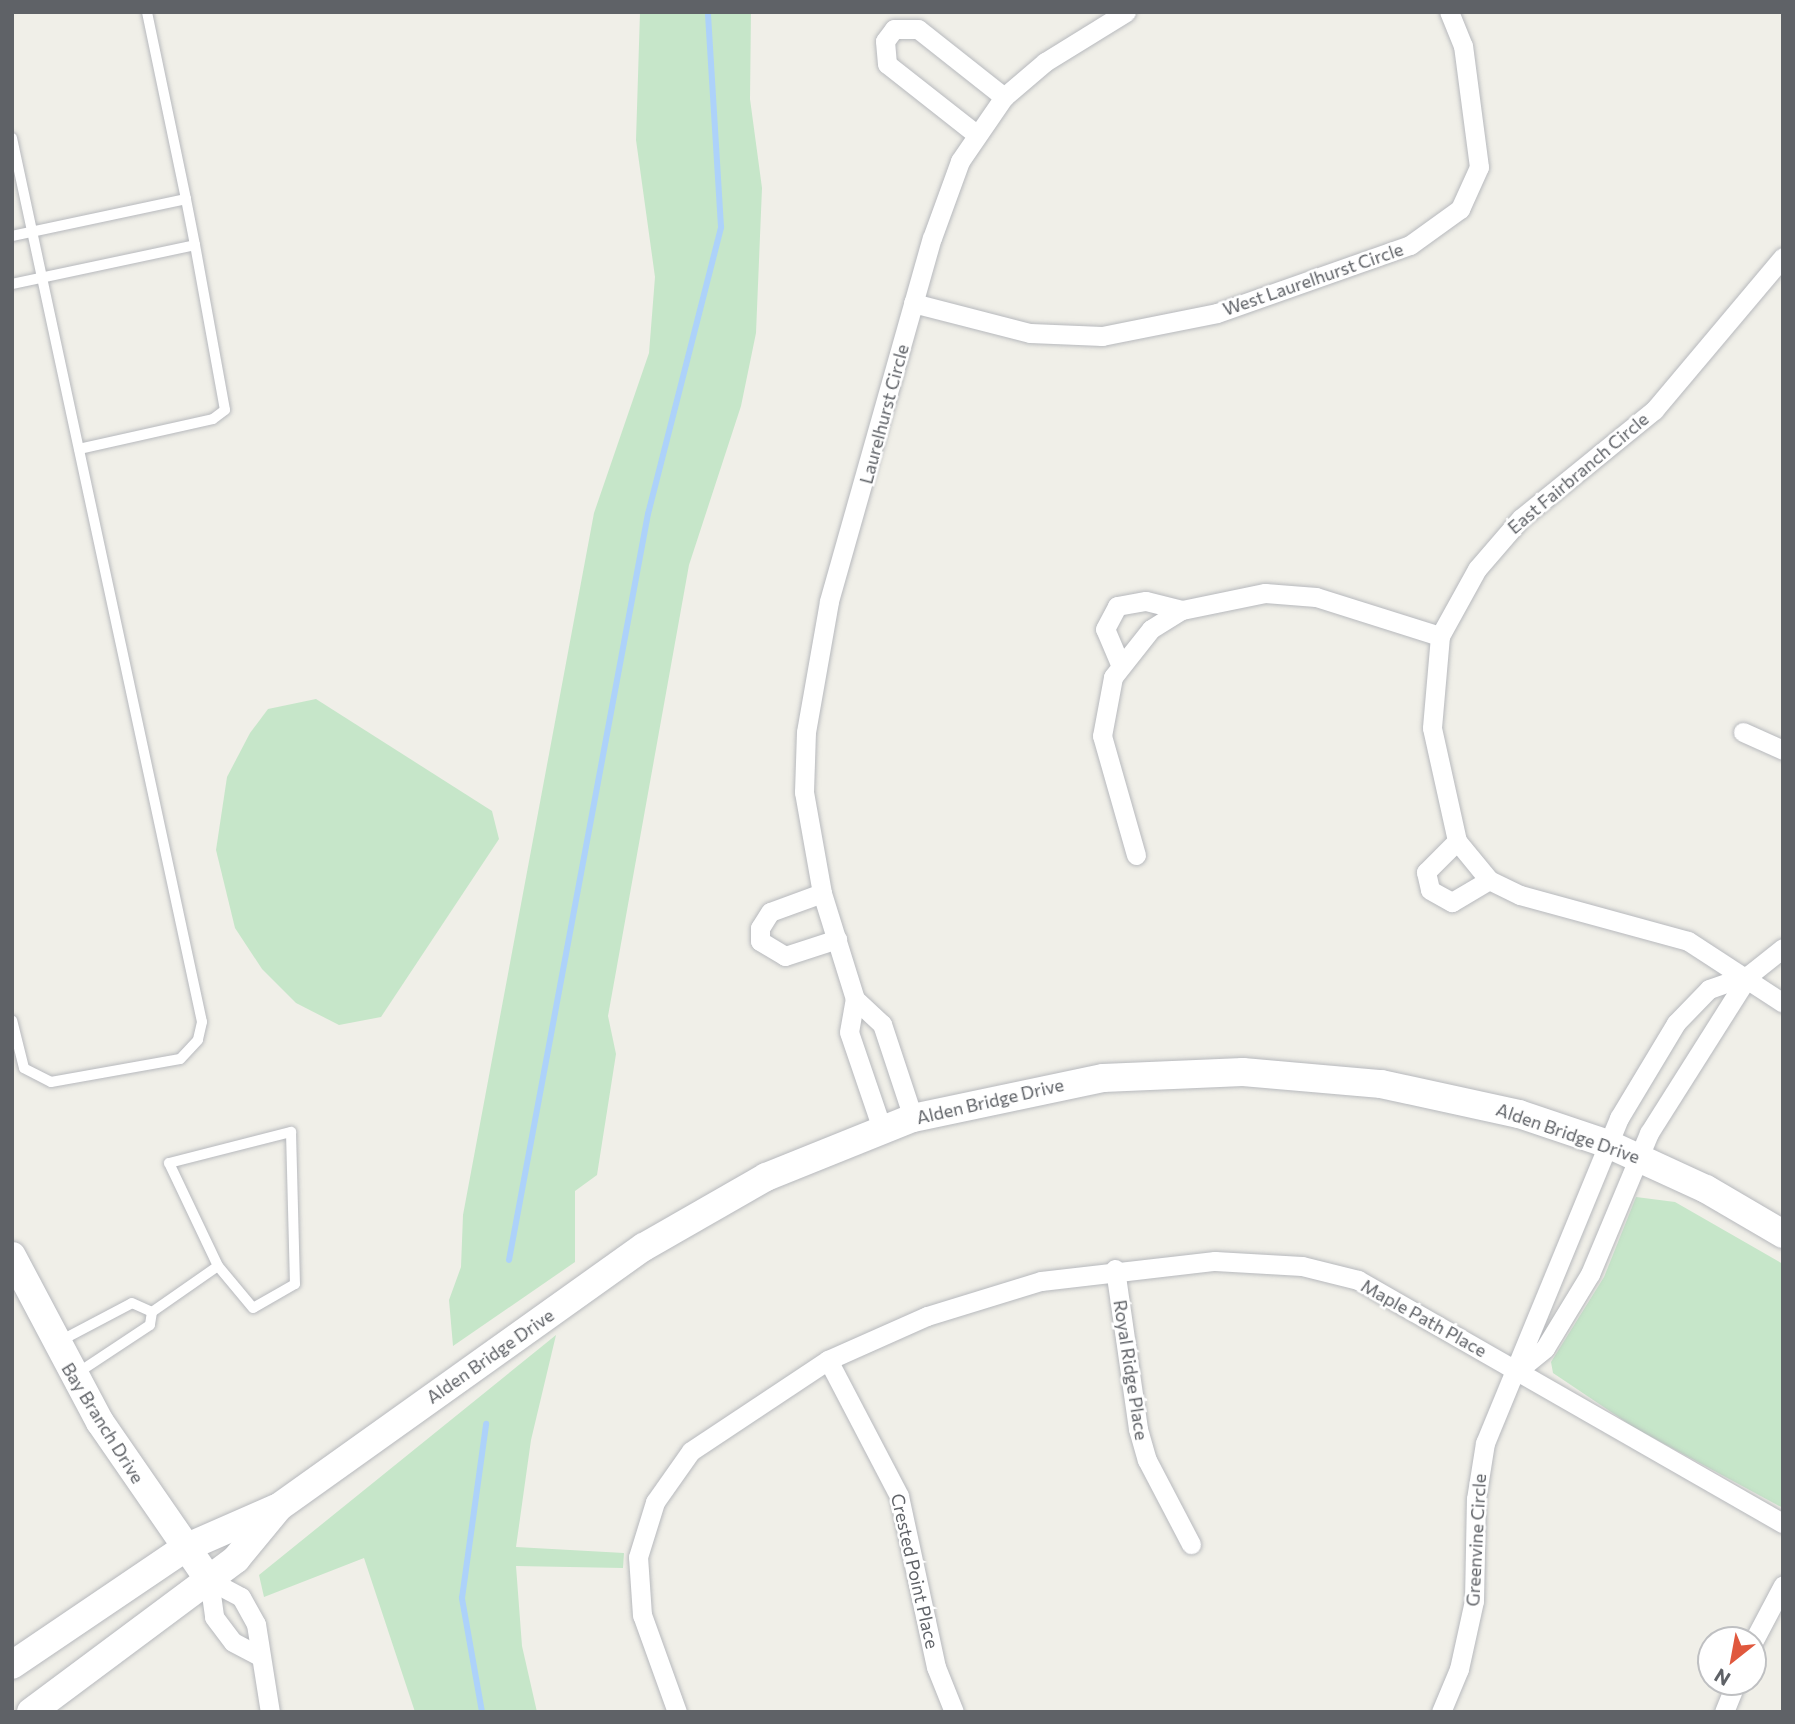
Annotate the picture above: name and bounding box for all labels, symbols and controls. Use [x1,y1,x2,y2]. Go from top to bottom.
street label: West Laurelhurst Circle [1220,238,1406,320]
street label: Laurelhurst Circle [855,342,913,486]
street label: East Fairbranch Circle [1503,408,1653,538]
street label: Alden Bridge Drive [914,1074,1066,1128]
street label: Alden Bridge Drive [1493,1098,1643,1168]
street label: Maple Path Place [1357,1275,1491,1361]
street label: Royal Ridge Place [1109,1298,1153,1442]
street label: Alden Bridge Drive [422,1304,558,1408]
street label: Bay Branch Drive [57,1359,149,1487]
street label: Greenvine Circle [1462,1473,1490,1607]
street label: Crested Point Place [887,1491,943,1651]
north arrow [1697,1626,1767,1696]
text: N [1710,1664,1734,1691]

